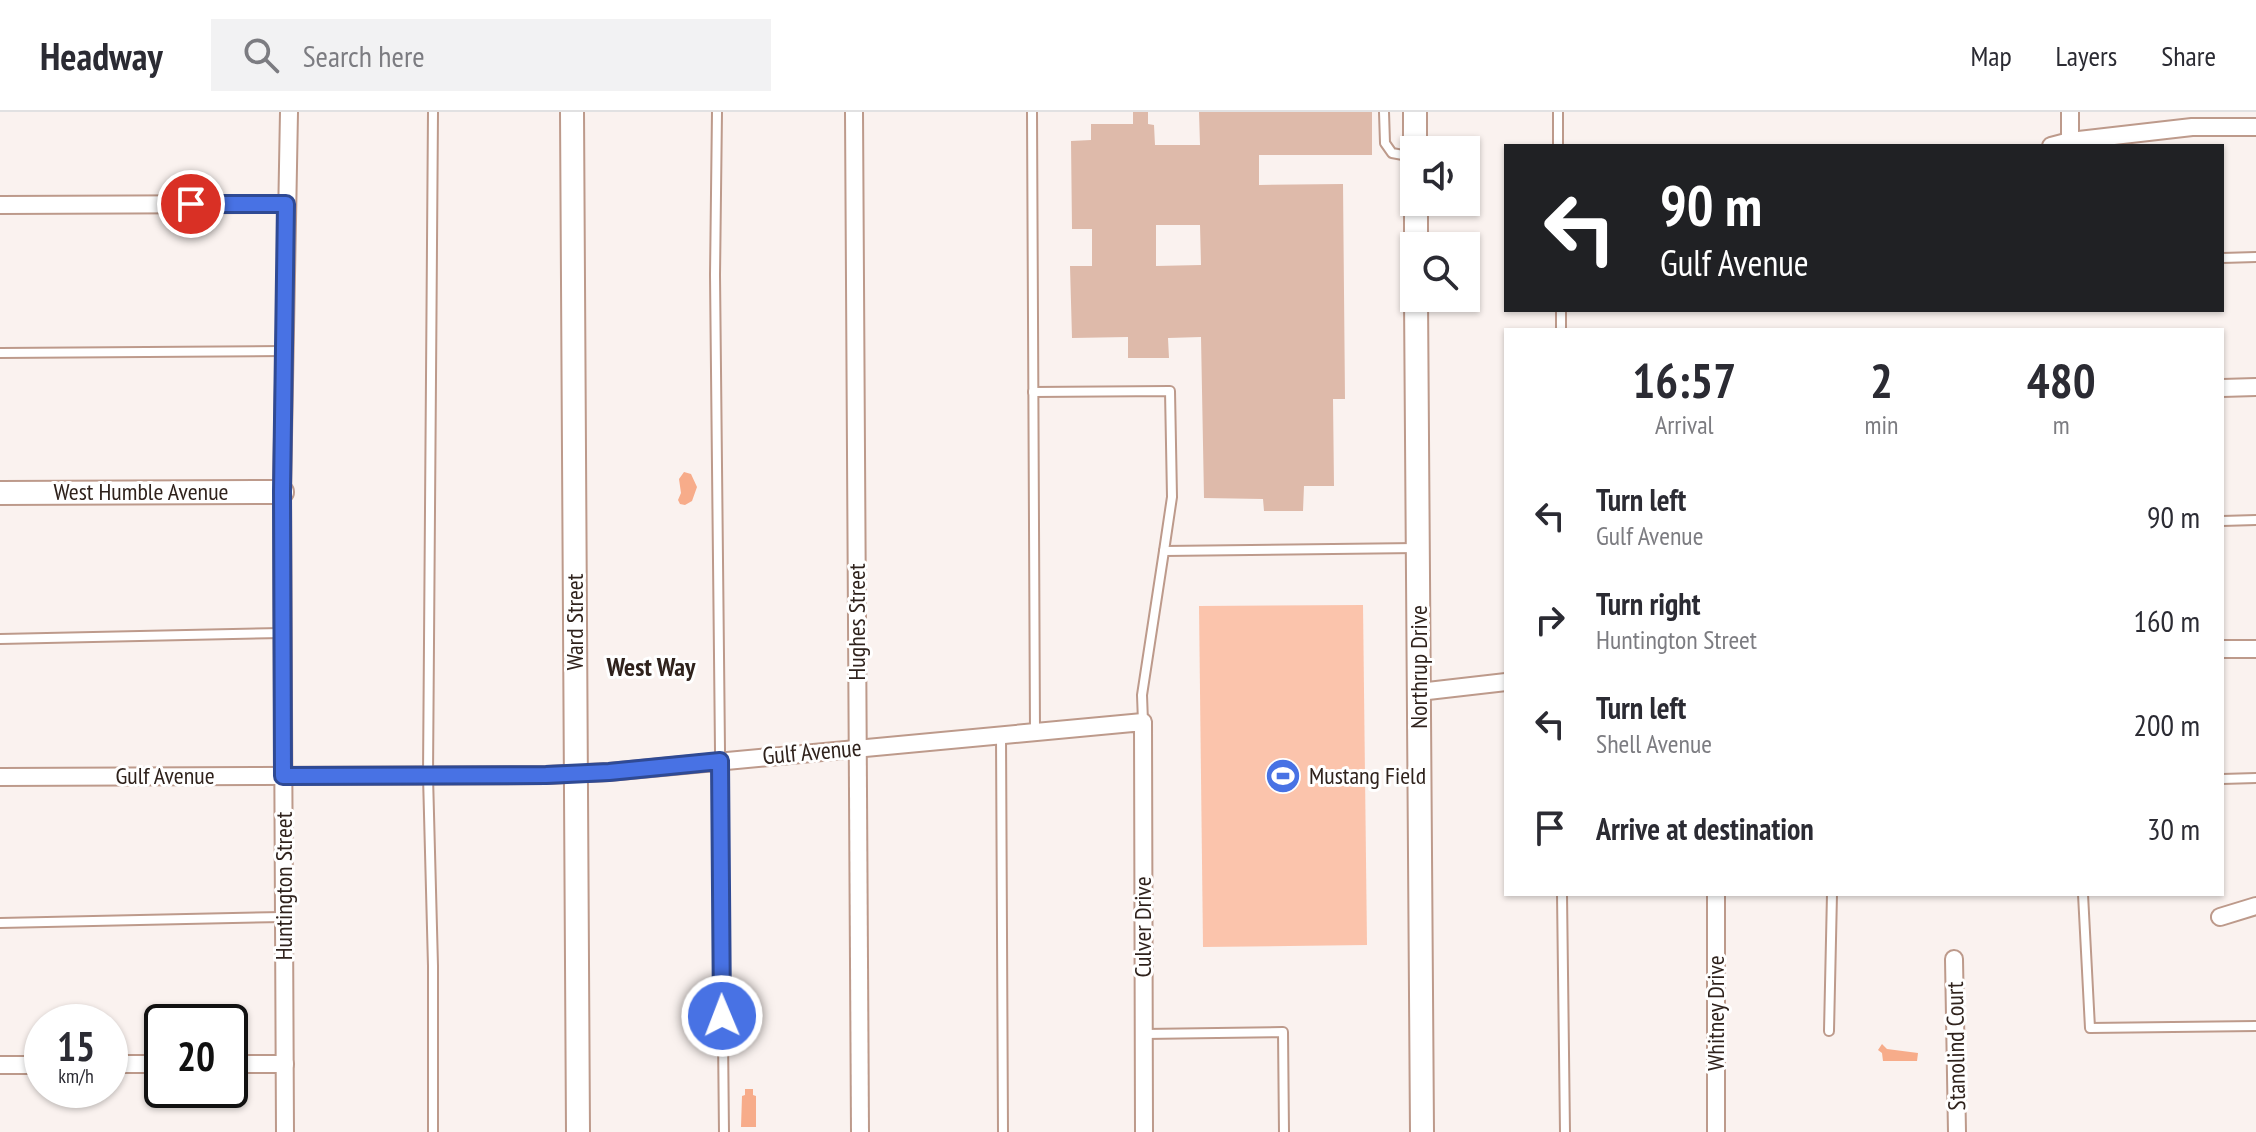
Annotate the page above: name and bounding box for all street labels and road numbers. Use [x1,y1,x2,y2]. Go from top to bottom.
street label: West Humble Avenue [54,476,228,507]
street label: Hughes Street [841,563,872,681]
street label: Ward Street [559,573,590,670]
street label: Northrup Drive [1403,605,1434,729]
street label: Gulf Avenue [761,732,863,771]
street label: Gulf Avenue [115,760,215,791]
street label: Huntington Street [268,811,299,960]
street label: Culver Drive [1127,876,1158,978]
street label: Whitney Drive [1700,955,1731,1071]
street label: Stanolind Court [1939,981,1972,1111]

